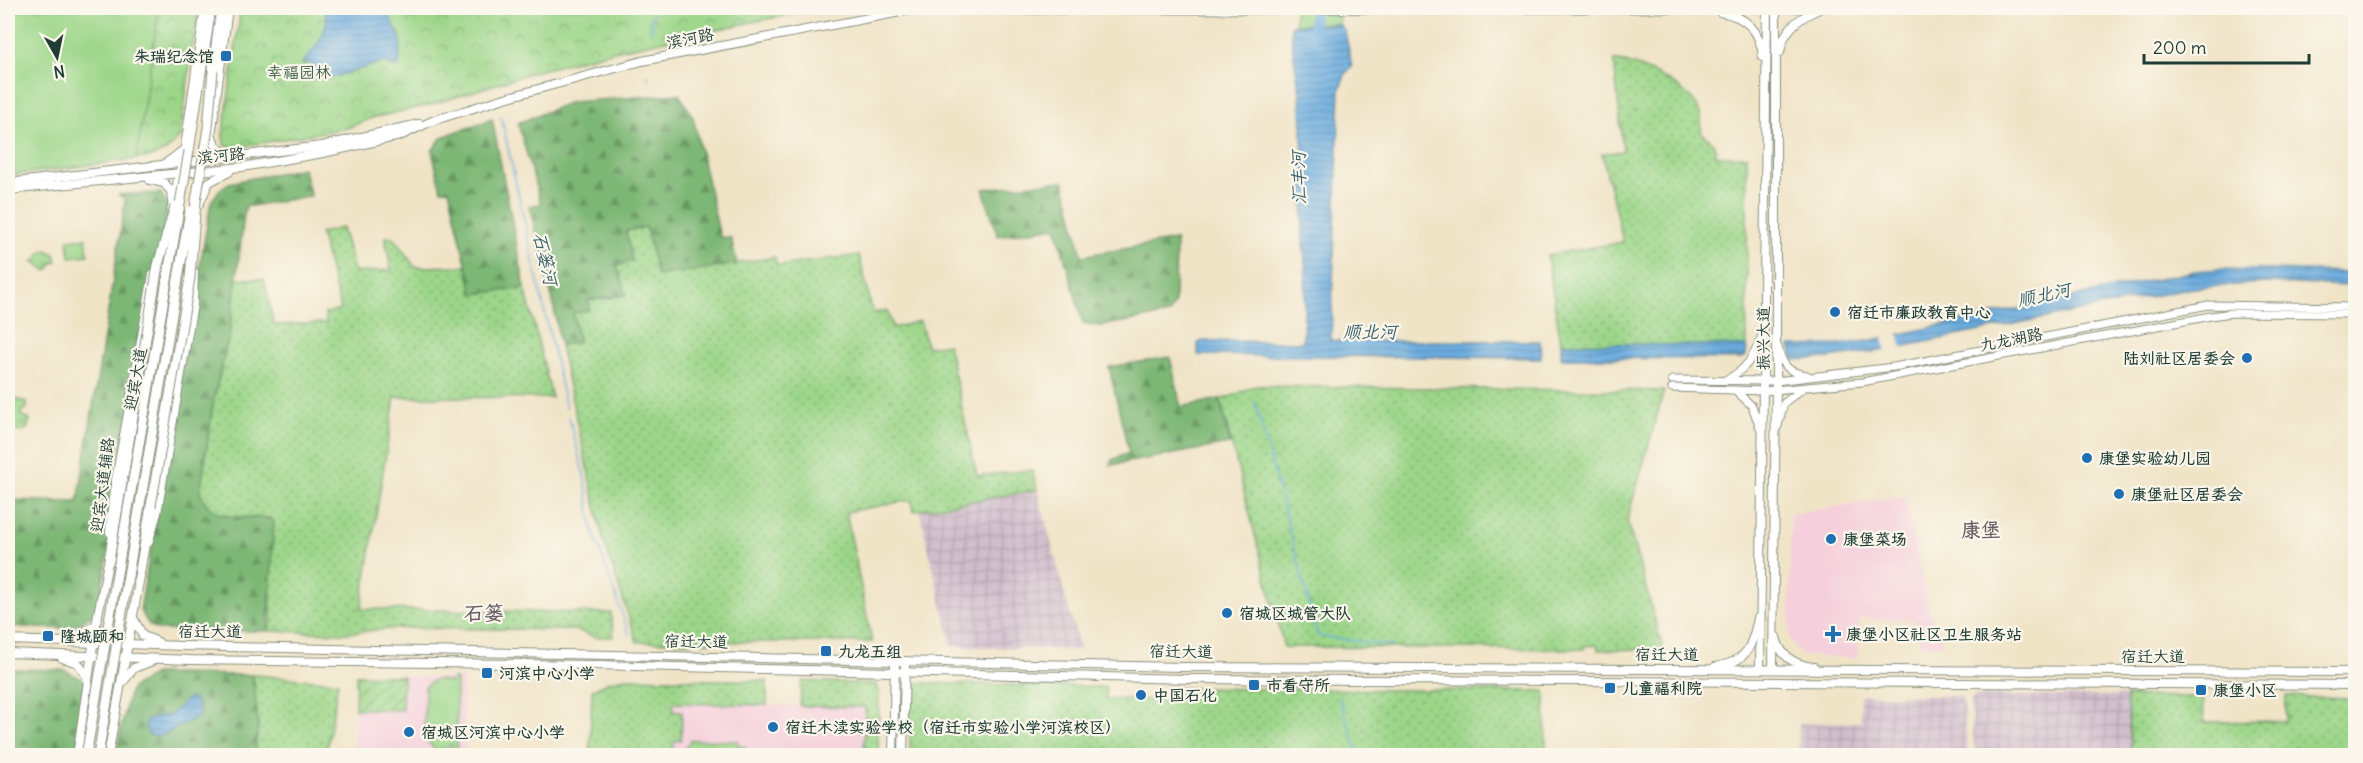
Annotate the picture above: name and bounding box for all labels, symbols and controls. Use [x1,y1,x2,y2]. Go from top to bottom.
street label: 滨河路 [665,24,715,52]
north arrow [27,27,87,87]
scale bar [2144,27,2309,65]
text: 200 m [2153,36,2207,59]
place label: 朱瑞纪念馆 [134,46,214,66]
marker: 朱瑞纪念馆 [219,49,233,63]
text: N [52,61,66,83]
park label: 幸福园林 [267,62,331,82]
street label: 滨河路 [196,143,246,167]
water label: 汇丰河 [1286,148,1310,205]
water label: 石篓河 [528,230,563,291]
water label: 顺北河 [2015,277,2076,311]
place label: 宿迁市廉政教育中心 [1847,302,1991,322]
marker: 宿迁市廉政教育中心 [1828,305,1842,319]
street label: 振兴大道 [1753,306,1773,370]
water label: 顺北河 [1343,320,1400,343]
street label: 九龙湖路 [1978,323,2044,355]
street label: 迎宾大道 [120,346,150,412]
place label: 陆刘社区居委会 [2123,348,2235,368]
marker: 陆刘社区居委会 [2240,351,2254,365]
street label: 迎宾大道辅路 [86,436,118,534]
place label: 康堡实验幼儿园 [2099,448,2211,468]
marker: 康堡实验幼儿园 [2080,451,2094,465]
place label: 康堡社区居委会 [2131,484,2243,504]
marker: 康堡社区居委会 [2112,487,2126,501]
district label: 康堡 [1961,517,2001,542]
place label: 康堡菜场 [1843,529,1907,549]
marker: 康堡菜场 [1824,532,1838,546]
district label: 石篓 [464,600,504,625]
place label: 宿城区城管大队 [1239,603,1351,623]
marker: 宿城区城管大队 [1220,606,1234,620]
street label: 宿迁大道 [178,621,242,641]
place label: 康堡小区社区卫生服务站 [1846,624,2022,644]
marker: 康堡小区社区卫生服务站 [1824,625,1842,643]
place label: 隆城颐和 [60,626,124,646]
marker: 隆城颐和 [41,629,55,643]
street label: 宿迁大道 [664,630,728,652]
street label: 宿迁大道 [1149,640,1213,662]
place label: 九龙五组 [838,641,902,661]
marker: 九龙五组 [819,644,833,658]
street label: 宿迁大道 [1635,644,1699,664]
street label: 宿迁大道 [2121,646,2185,666]
place label: 河滨中心小学 [499,663,595,683]
marker: 河滨中心小学 [480,666,494,680]
place label: 市看守所 [1266,675,1330,695]
marker: 市看守所 [1247,678,1261,692]
place label: 儿童福利院 [1622,678,1702,698]
place label: 康堡小区 [2213,680,2277,700]
marker: 儿童福利院 [1603,681,1617,695]
marker: 康堡小区 [2194,683,2208,697]
place label: 中国石化 [1153,685,1217,705]
marker: 中国石化 [1134,688,1148,702]
place label: 宿迁木渎实验学校（宿迁市实验小学河滨校区） [785,717,1121,737]
marker: 宿迁木渎实验学校（宿迁市实验小学河滨校区） [766,720,780,734]
place label: 宿城区河滨中心小学 [421,722,565,742]
marker: 宿城区河滨中心小学 [402,725,416,739]

